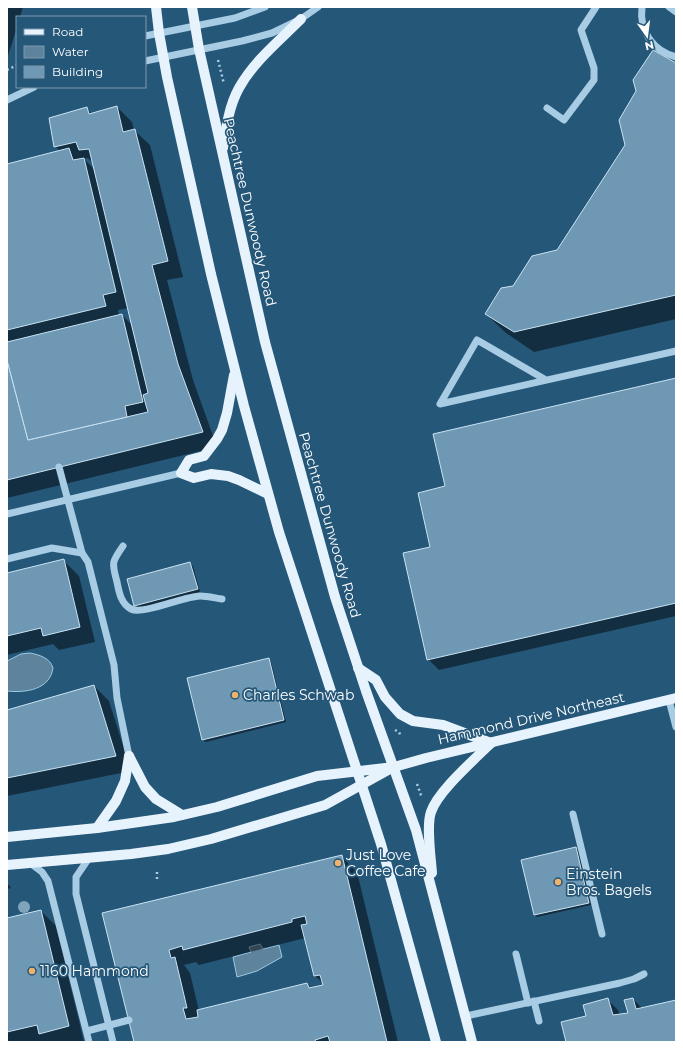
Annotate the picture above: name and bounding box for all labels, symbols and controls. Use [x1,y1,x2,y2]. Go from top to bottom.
legend [16,16,146,88]
north arrow [627,16,667,56]
text: Road [52,24,83,39]
text: N [643,38,655,54]
text: Water [52,44,89,59]
text: Building [52,64,103,79]
street label: Peachtree Dunwoody Road [220,116,280,308]
street label: Peachtree Dunwoody Road [295,430,365,620]
place label: Charles Schwab [243,686,354,704]
street label: Hammond Drive Northeast [436,688,626,748]
marker: Charles Schwab [230,690,240,700]
place label: Just Love Coffee Cafe [345,846,426,880]
marker: Just Love Coffee Cafe [333,858,343,868]
place label: Einstein Bros. Bagels [566,865,652,899]
marker: Einstein Bros. Bagels [553,877,563,887]
place label: 1160 Hammond [40,962,149,980]
marker: 1160 Hammond [27,966,37,976]

